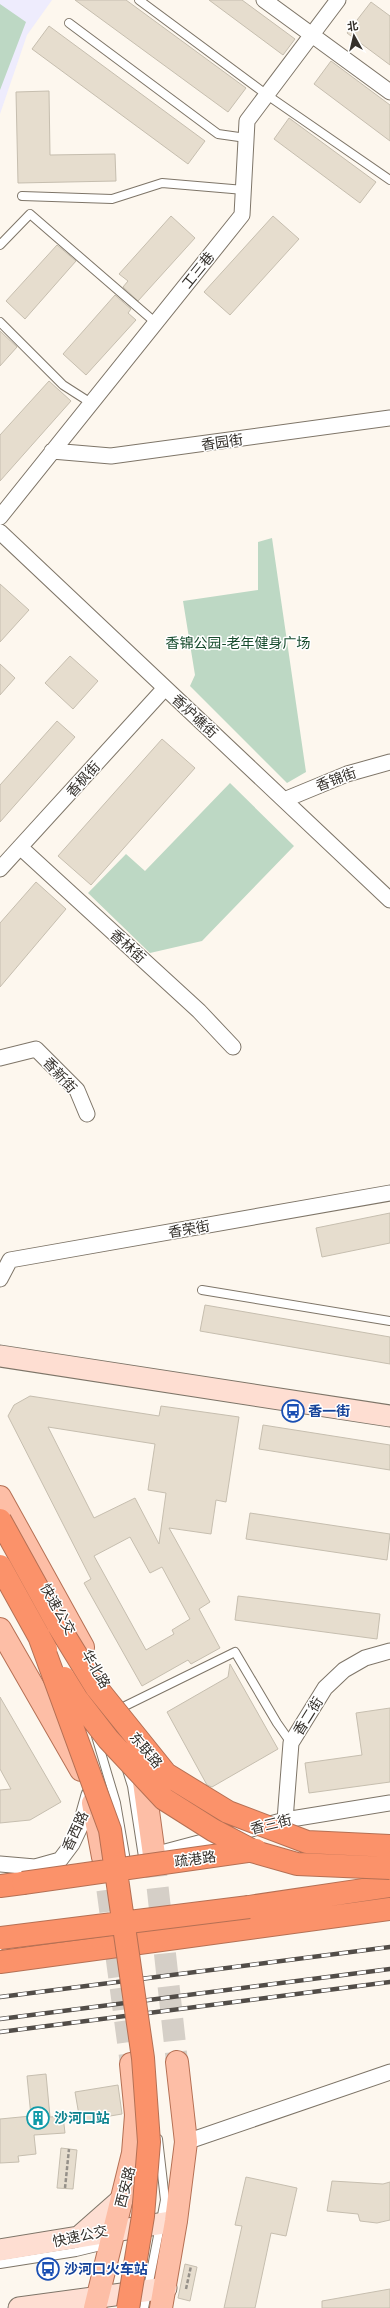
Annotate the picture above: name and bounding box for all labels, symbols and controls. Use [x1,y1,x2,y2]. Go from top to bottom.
north arrow [334,16,374,56]
text: 北 [346,19,359,34]
street label: 工三巷 [179,249,218,292]
street label: 香园街 [200,431,244,454]
park label: 香锦公园-老年健身广场 [165,635,311,652]
street label: 香炉礁街 [168,691,221,742]
street label: 香枫街 [63,758,104,801]
street label: 香锦街 [314,764,359,795]
street label: 香林街 [106,926,149,967]
street label: 香新街 [39,1054,80,1097]
street label: 香荣街 [167,1217,211,1242]
bus stop icon: 香一街 [280,1398,306,1424]
place label: 香一街 [308,1403,350,1420]
street label: 快速公交 [37,1581,79,1638]
street label: 华北路 [78,1647,113,1692]
street label: 香二街 [290,1694,327,1739]
street label: 东联路 [126,1729,166,1772]
street label: 香西路 [59,1809,92,1854]
street label: 香三街 [249,1811,294,1838]
street label: 疏港路 [173,1848,217,1871]
building icon: 沙河口站 [25,2105,51,2131]
place label: 沙河口站 [54,2110,110,2127]
street label: 西安路 [112,2165,139,2210]
street label: 快速公交 [51,2222,109,2251]
bus stop icon: 沙河口火车站 [35,2256,61,2282]
place label: 沙河口火车站 [64,2261,148,2278]

